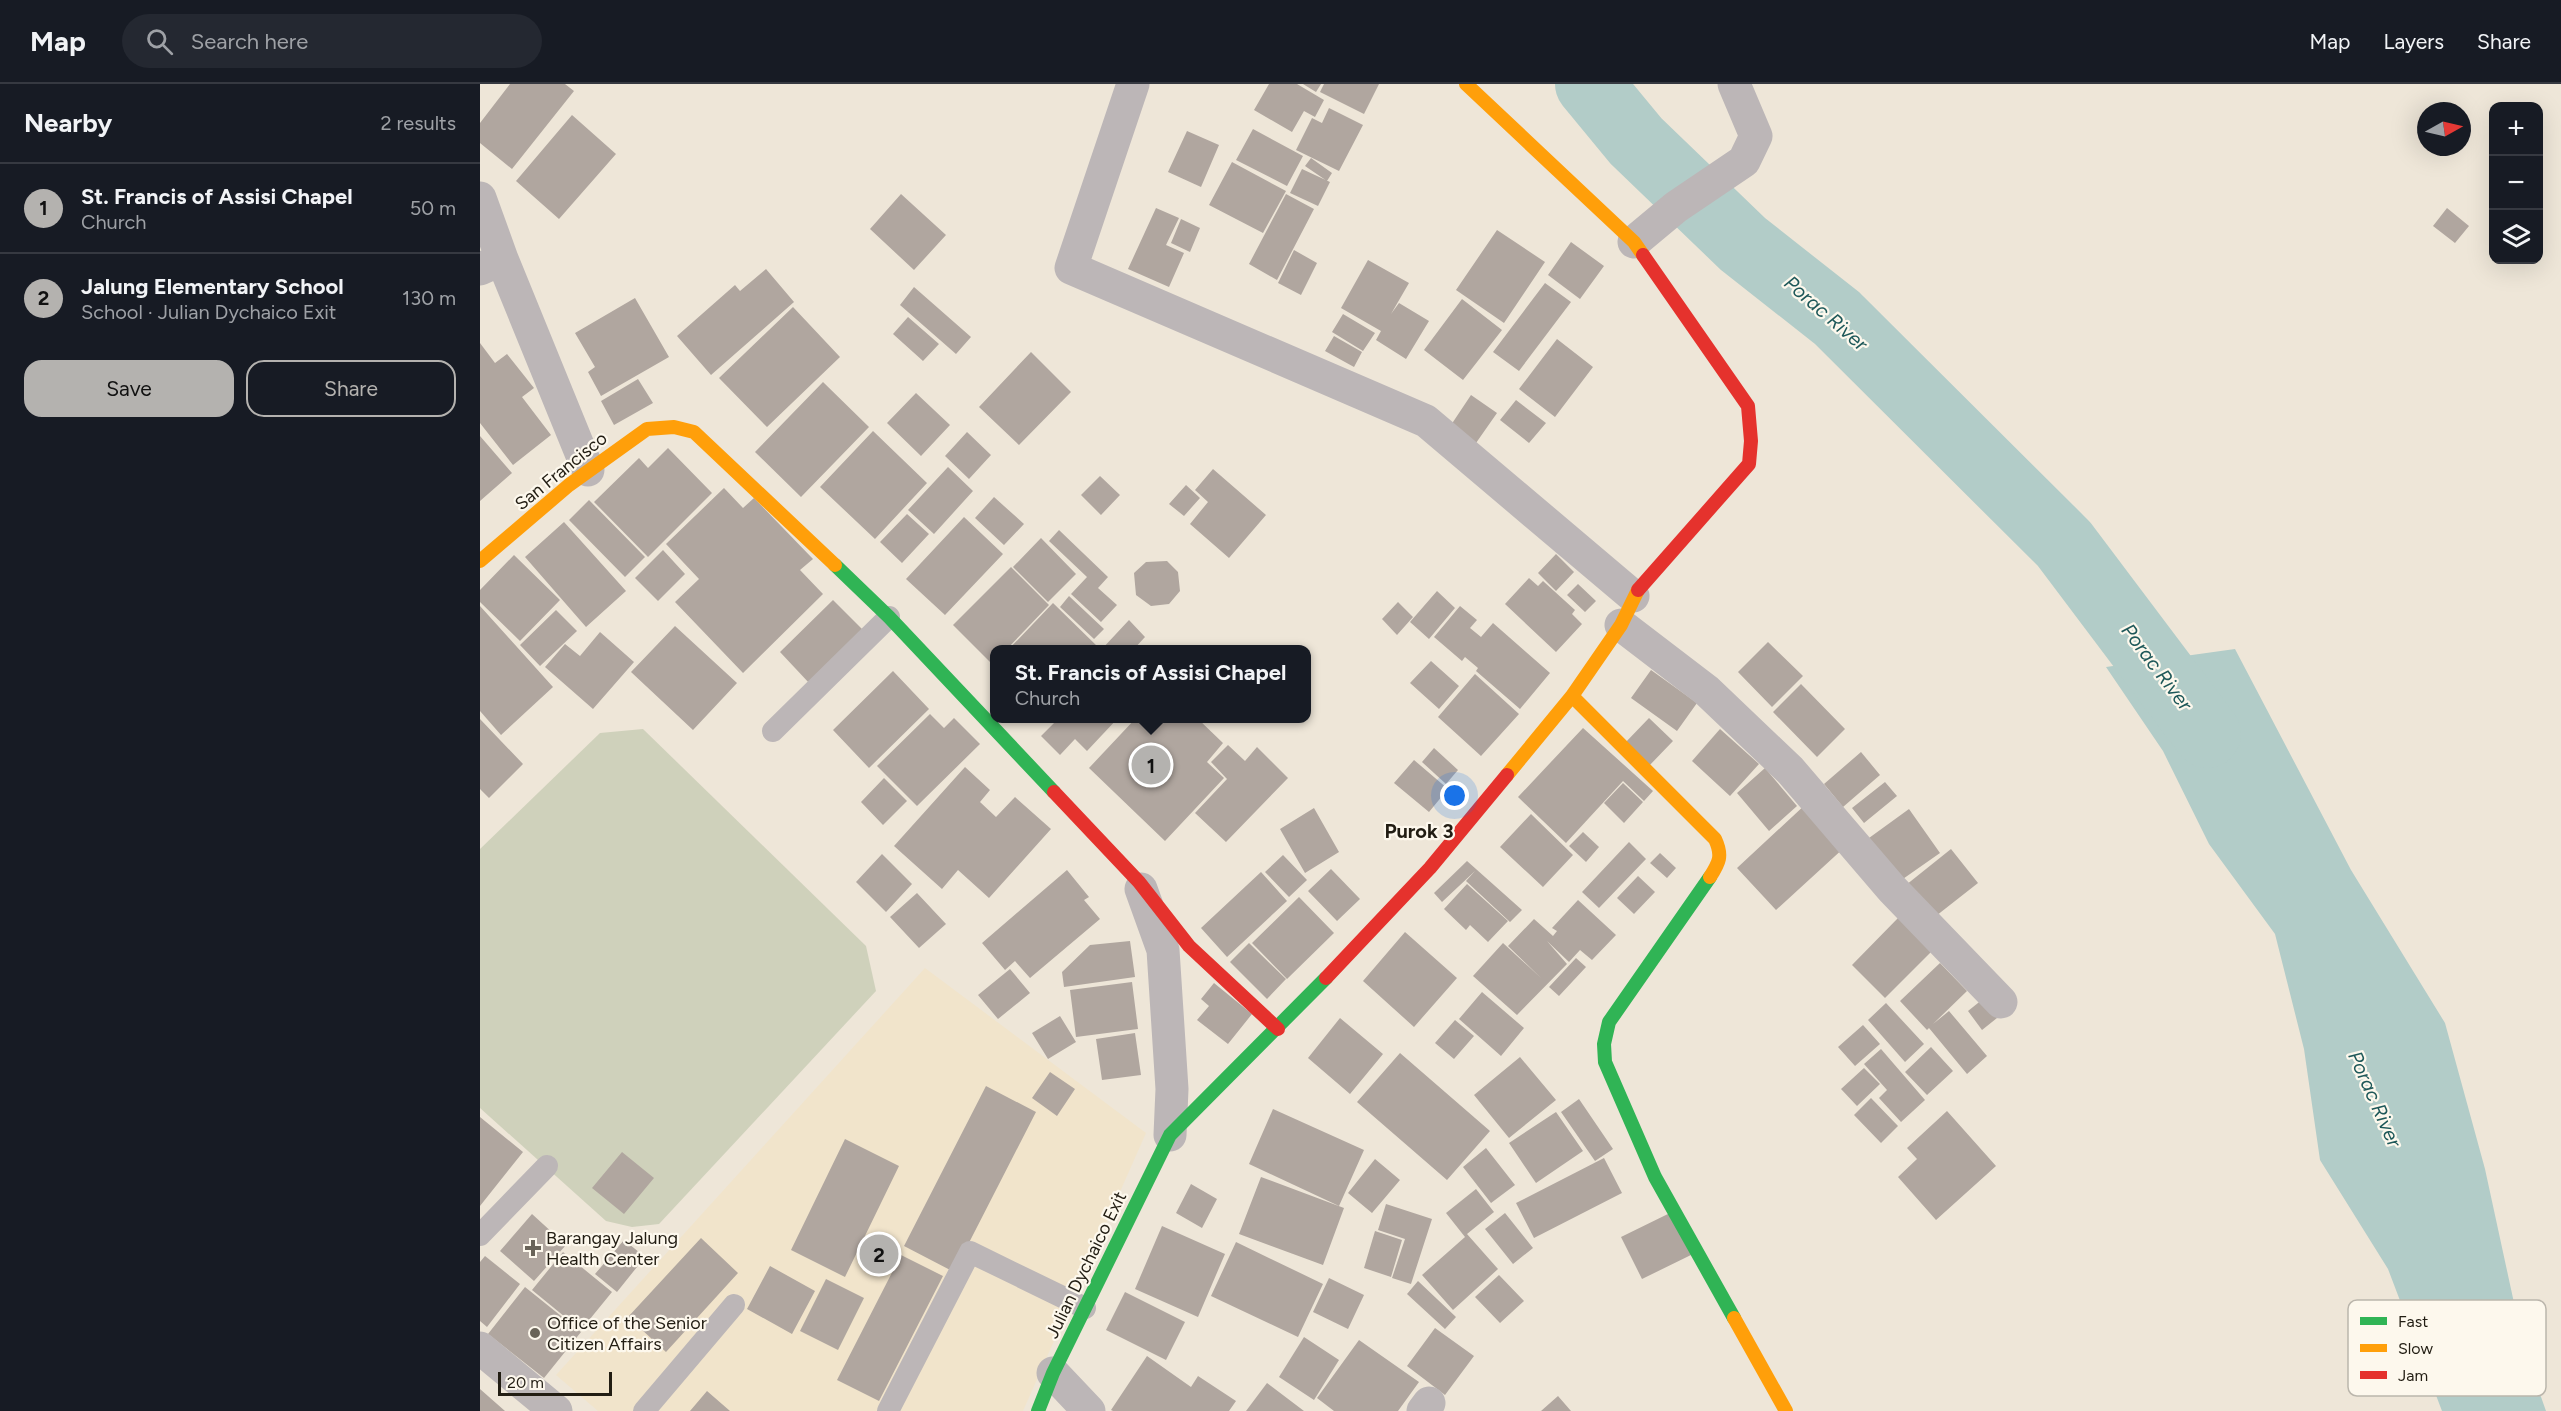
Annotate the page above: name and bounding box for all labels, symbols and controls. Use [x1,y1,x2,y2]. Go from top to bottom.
search box [122,14,542,68]
text: Map [30,24,86,58]
icon: search [143,25,176,58]
text: Search here [191,28,308,55]
text: Map [2310,29,2350,54]
text: Layers [2383,29,2444,54]
text: Share [2477,29,2531,54]
north arrow [2417,102,2471,156]
map controls [2489,102,2543,264]
button: + [2489,102,2543,156]
text: Nearby [24,107,112,139]
text: 2 results [380,111,456,135]
button: − [2489,156,2543,210]
text: St. Francis of Assisi Chapel [81,183,353,210]
text: 1 [39,196,48,220]
text: 50 m [410,196,456,220]
text: Church [81,210,146,234]
button: layers [2489,210,2543,264]
water label: Porac River [1779,270,1873,356]
text: Jalung Elementary School [81,273,344,300]
text: 2 [38,286,49,310]
text: 130 m [402,286,456,310]
text: School · Julian Dychaico Exit [81,300,336,324]
button: Save [24,360,234,417]
button: Share [246,360,456,417]
street label: San Francisco [511,427,611,515]
water label: Porac River [2117,619,2198,716]
popup [990,645,1311,723]
text: St. Francis of Assisi Chapel [1015,659,1286,686]
text: Church [1015,686,1080,710]
pin: 1 [1132,742,1170,788]
your location [1440,781,1469,810]
district label: Purok 3 [1384,819,1454,843]
water label: Porac River [2343,1047,2407,1152]
street label: Julian Dychaico Exit [1041,1188,1131,1342]
place label: Barangay Jalung Health Center [546,1227,678,1270]
pin: 2 [860,1232,898,1276]
marker: Barangay Jalung Health Center [524,1239,542,1257]
legend [2348,1300,2546,1396]
place label: Office of the Senior Citizen Affairs [547,1312,707,1355]
text: Fast [2398,1312,2428,1331]
marker: Office of the Senior Citizen Affairs [528,1326,542,1340]
text: Slow [2398,1339,2433,1358]
text: Jam [2398,1366,2428,1385]
scale bar [498,1369,612,1396]
text: 20 m [507,1373,544,1392]

